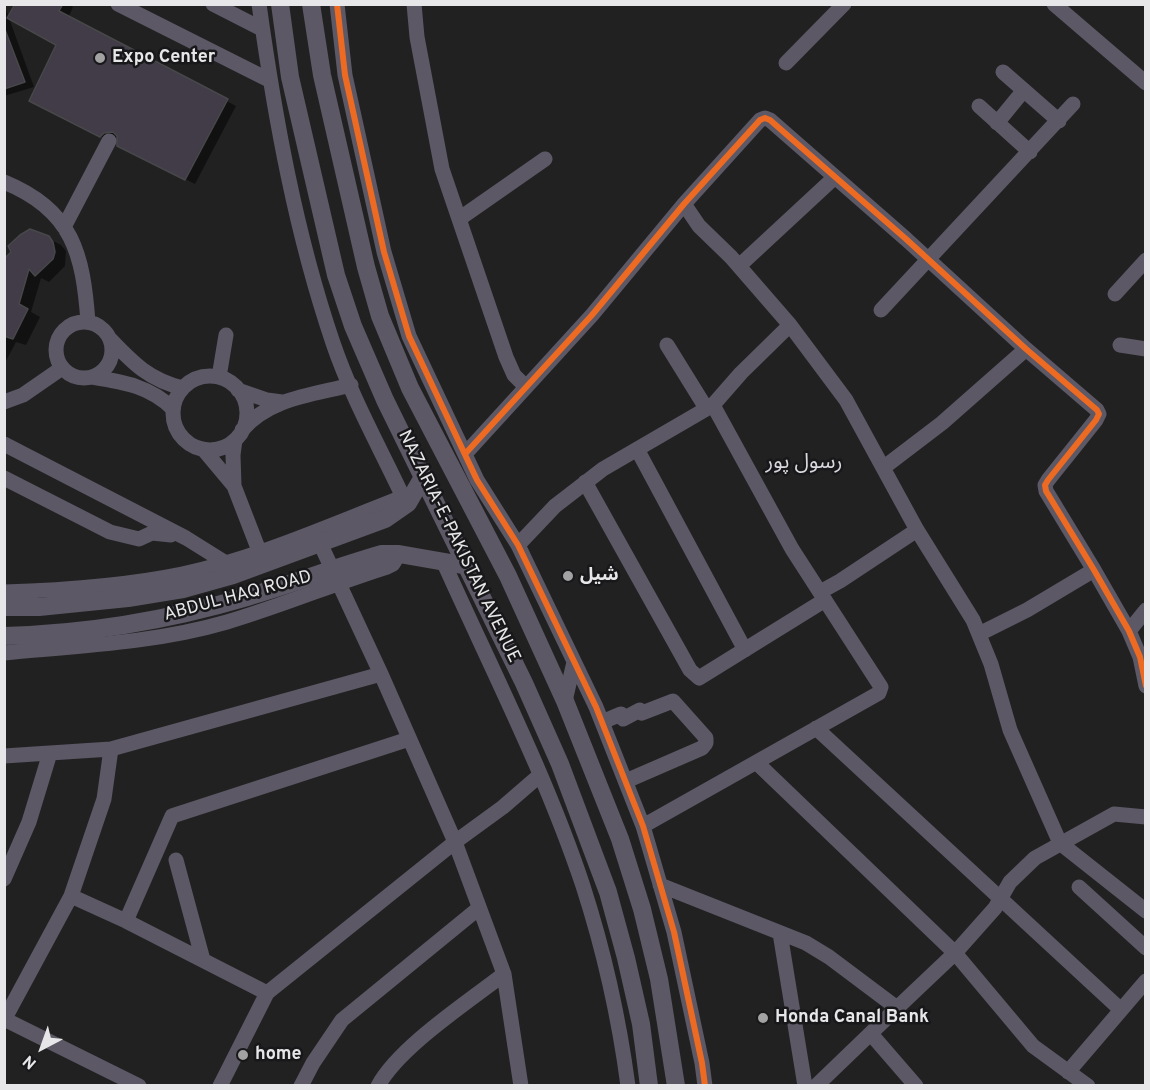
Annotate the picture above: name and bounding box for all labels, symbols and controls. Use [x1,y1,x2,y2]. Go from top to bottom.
place label: Expo Center [112,47,215,69]
marker: Expo Center [93,51,107,65]
street label: NAZARIA-E-PAKISTAN AVENUE [392,427,524,667]
district label: رسول پور [766,451,842,477]
place label: شیل [580,565,619,587]
street label: ABDUL HAQ ROAD [162,567,314,627]
marker: شیل [561,569,575,583]
place label: Honda Canal Bank [775,1007,929,1029]
marker: Honda Canal Bank [756,1011,770,1025]
north arrow [12,1018,72,1078]
place label: home [255,1044,302,1066]
marker: home [236,1048,250,1062]
text: N [19,1050,41,1073]

